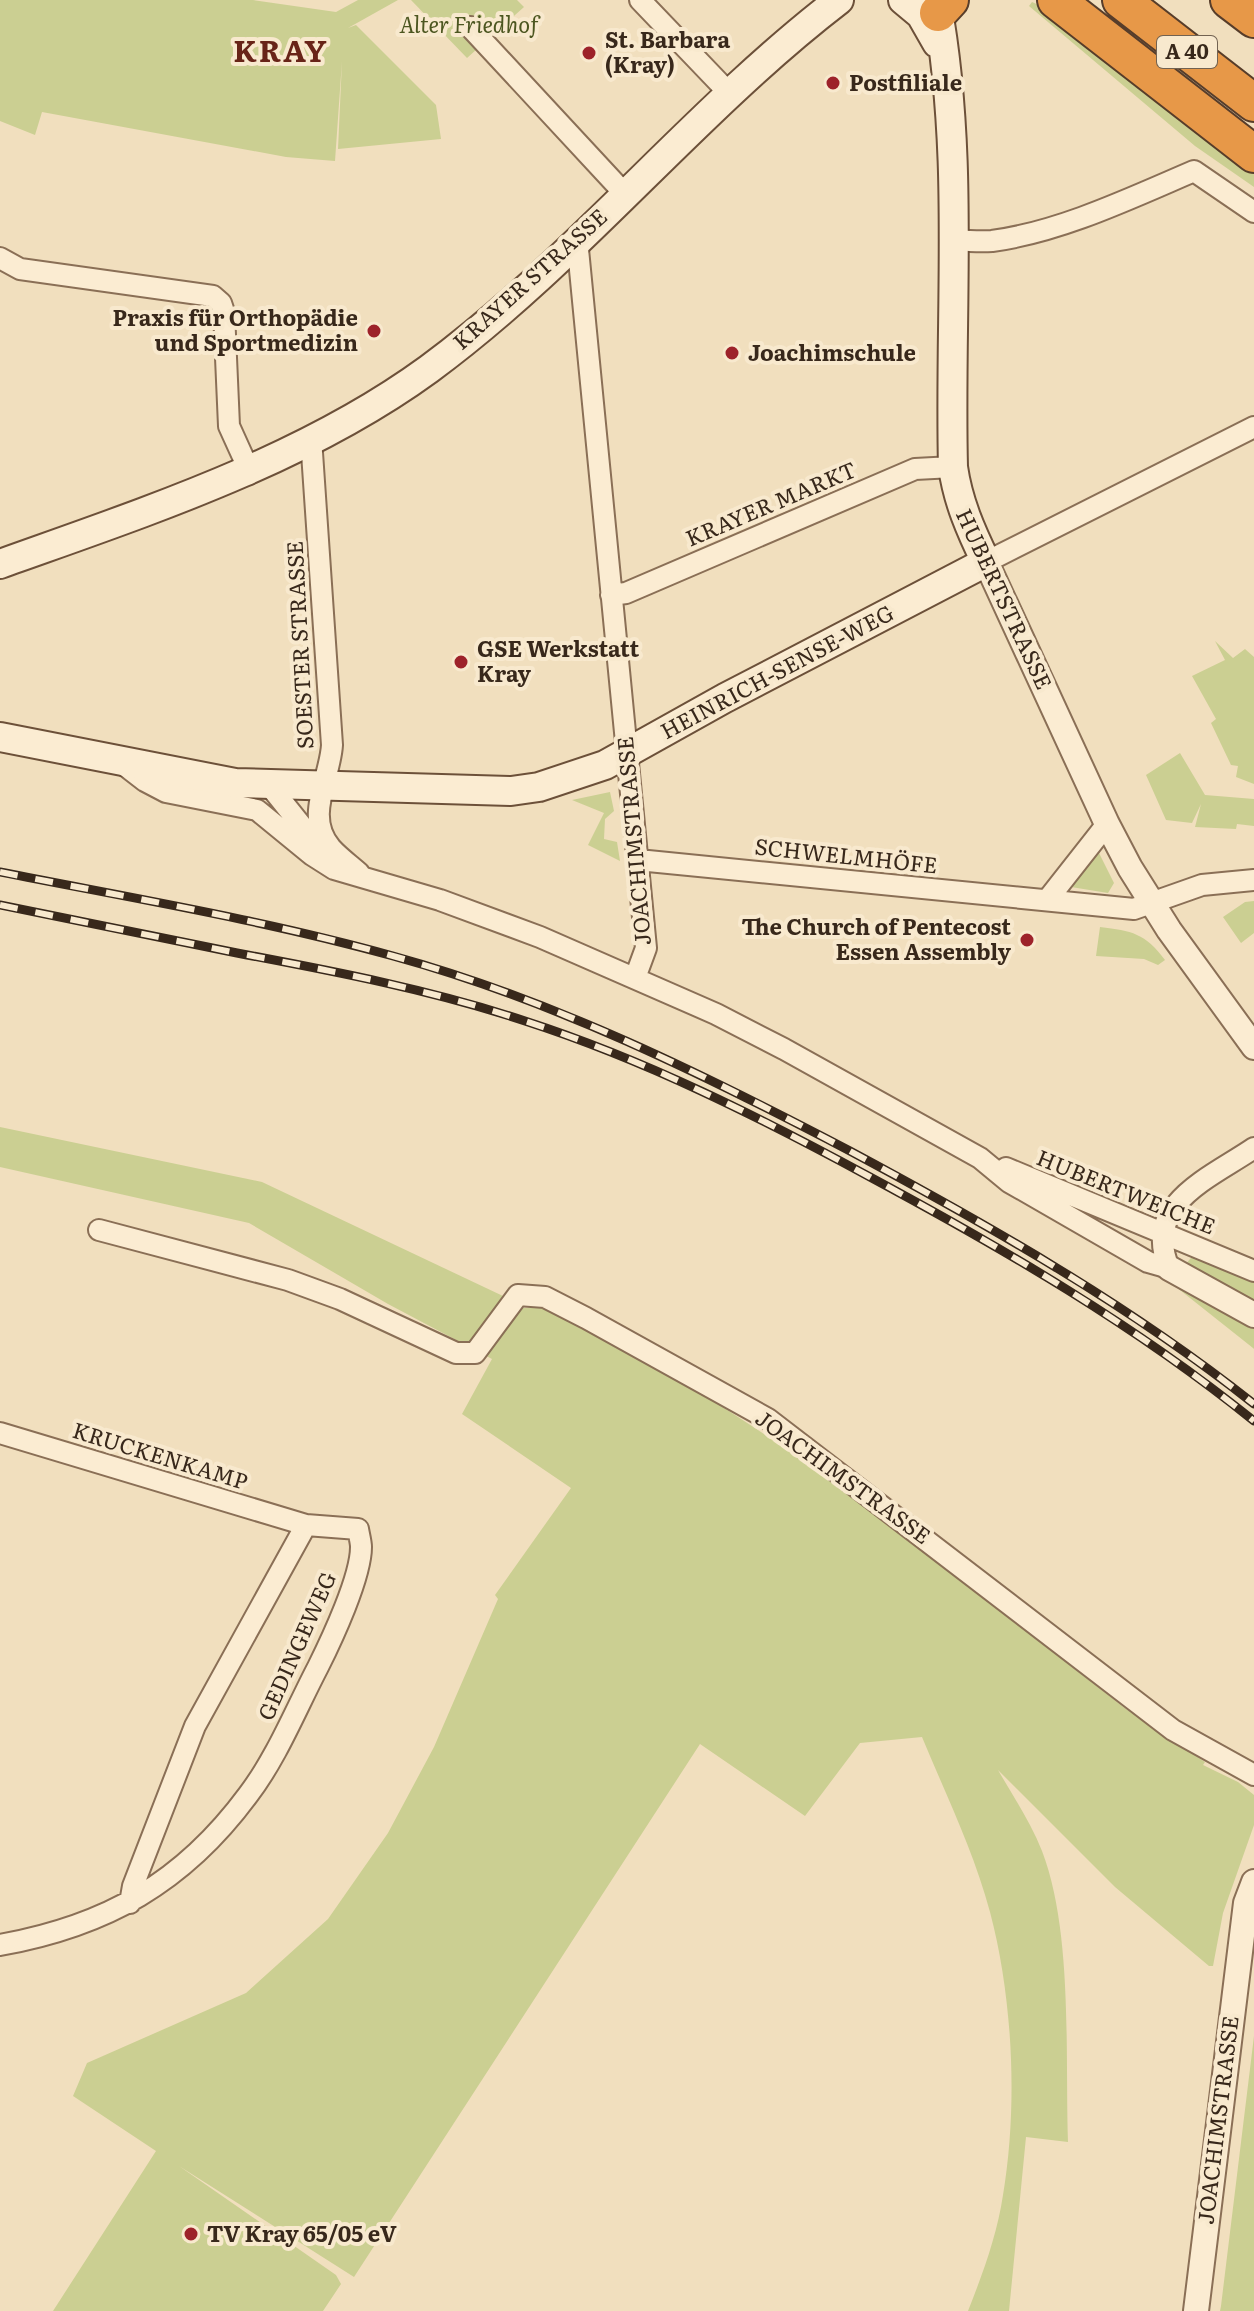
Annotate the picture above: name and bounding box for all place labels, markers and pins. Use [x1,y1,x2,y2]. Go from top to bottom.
place label: St. Barbara (Kray) [605,22,730,80]
marker: St. Barbara (Kray) [580,44,598,62]
place label: Postfiliale [849,65,962,98]
marker: Postfiliale [824,74,842,92]
place label: Praxis für Orthopädie und Sportmedizin [113,300,358,358]
marker: Praxis für Orthopädie und Sportmedizin [365,322,383,340]
place label: Joachimschule [748,335,916,368]
marker: Joachimschule [723,344,741,362]
place label: GSE Werkstatt Kray [477,631,640,689]
marker: GSE Werkstatt Kray [452,653,470,671]
place label: The Church of Pentecost Essen Assembly [741,909,1012,967]
marker: The Church of Pentecost Essen Assembly [1018,931,1036,949]
place label: TV Kray 65/05 eV [207,2216,397,2249]
marker: TV Kray 65/05 eV [182,2225,200,2243]

